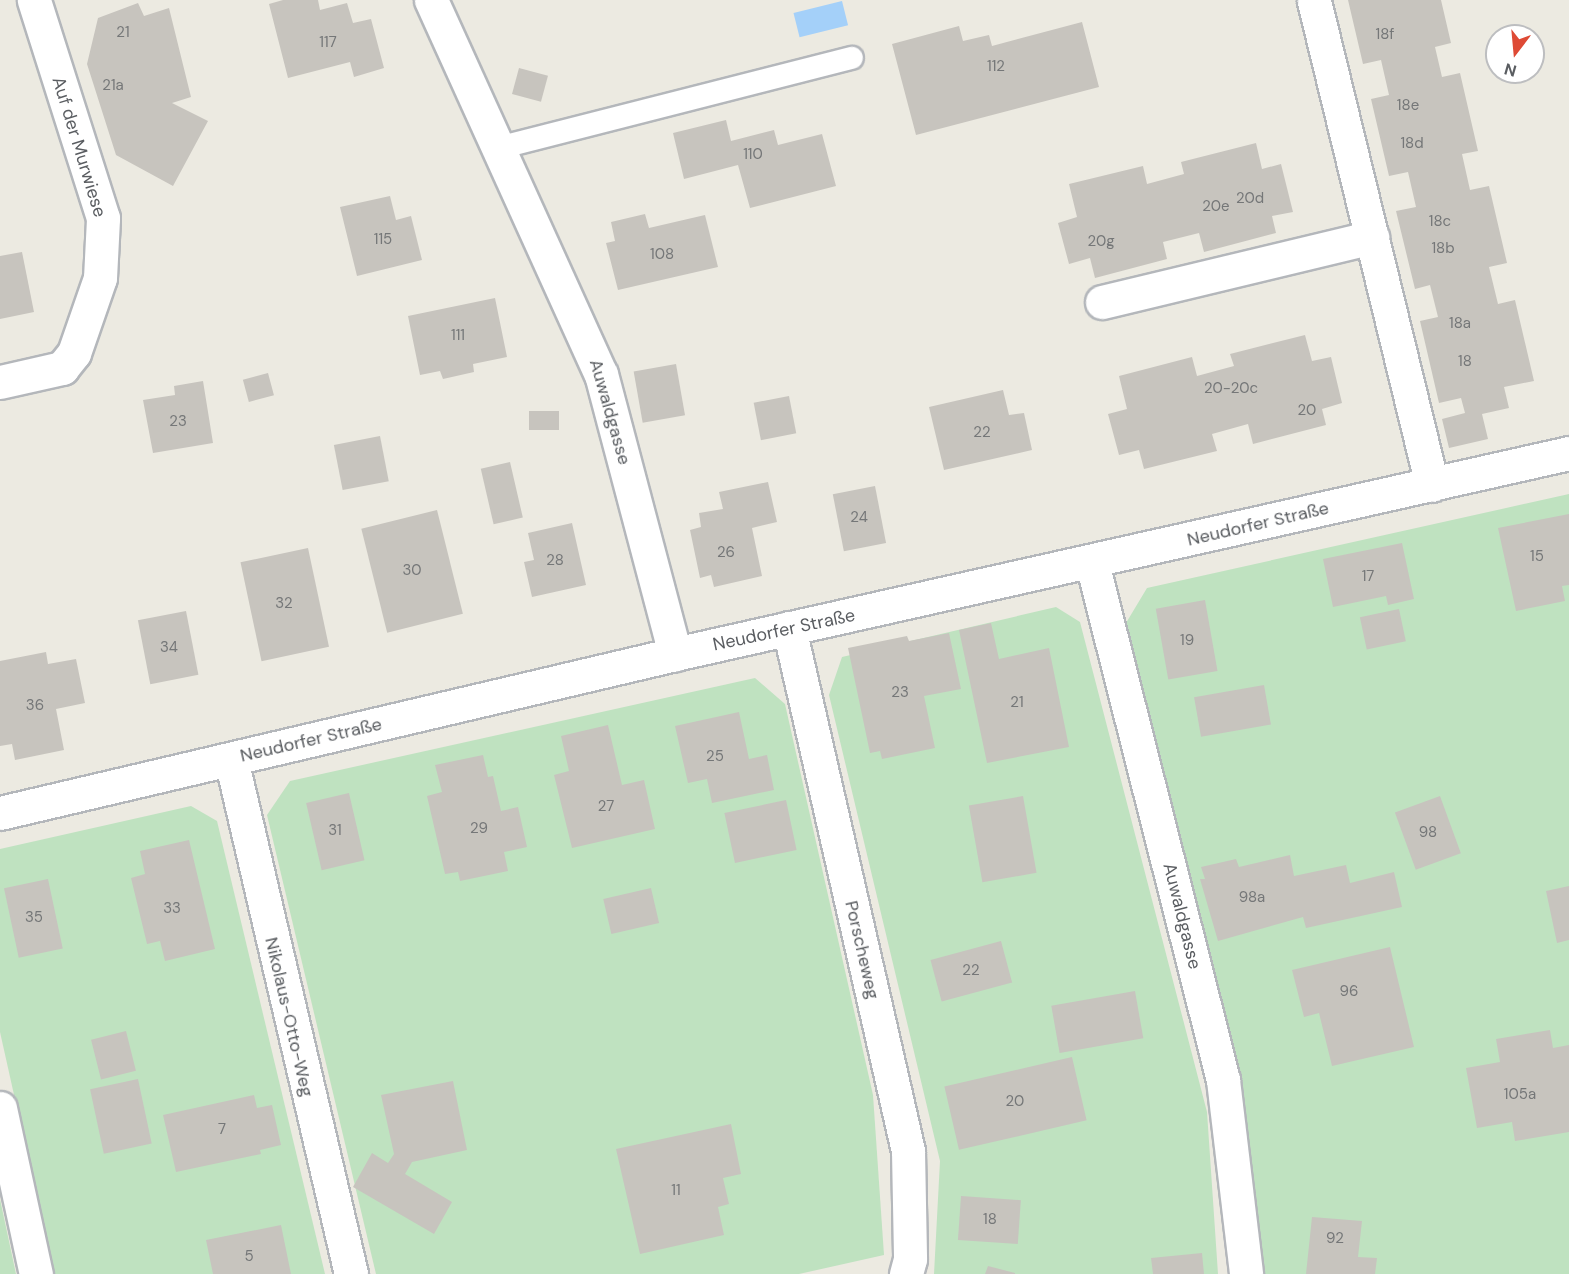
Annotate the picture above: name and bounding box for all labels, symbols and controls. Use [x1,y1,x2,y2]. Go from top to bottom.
house number: 21 [116,24,130,42]
north arrow [1485,24,1545,84]
house number: 18f [1376,26,1394,44]
house number: 117 [319,34,337,52]
house number: 112 [987,58,1005,76]
text: N [1502,58,1519,82]
street label: Auf der Murwiese [47,74,111,220]
house number: 21a [102,77,124,95]
house number: 18e [1397,97,1419,115]
house number: 18d [1400,135,1424,153]
house number: 110 [743,146,763,164]
house number: 20d [1236,190,1264,208]
house number: 20e [1202,198,1230,216]
house number: 18c [1429,213,1451,231]
house number: 115 [374,231,392,249]
house number: 20g [1087,233,1115,251]
house number: 18b [1431,240,1455,258]
house number: 108 [650,246,674,264]
house number: 18a [1449,315,1471,333]
house number: 111 [451,327,465,345]
house number: 18 [1458,353,1472,371]
street label: Auwaldgasse [585,357,635,467]
house number: 20-20c [1204,380,1258,398]
house number: 20 [1298,402,1316,420]
house number: 23 [169,413,187,431]
house number: 22 [973,424,991,442]
street label: Neudorfer Straße [1185,497,1331,551]
house number: 24 [850,509,868,527]
house number: 26 [717,544,735,562]
house number: 15 [1530,548,1544,566]
house number: 28 [546,552,564,570]
house number: 30 [402,562,422,580]
house number: 17 [1362,568,1374,586]
house number: 32 [275,595,293,613]
street label: Neudorfer Straße [711,604,857,656]
house number: 19 [1180,632,1194,650]
house number: 34 [160,639,178,657]
house number: 23 [891,684,909,702]
house number: 21 [1010,694,1024,712]
house number: 36 [26,697,44,715]
street label: Neudorfer Straße [238,713,384,767]
house number: 25 [706,748,724,766]
house number: 27 [598,798,614,816]
house number: 29 [470,820,488,838]
house number: 31 [328,822,342,840]
house number: 98 [1419,824,1437,842]
street label: Auwaldgasse [1158,861,1206,971]
house number: 98a [1239,889,1265,907]
street label: Porscheweg [840,899,884,1001]
house number: 33 [163,900,181,918]
house number: 35 [25,909,43,927]
street label: Nikolaus-Otto-Weg [260,935,318,1099]
house number: 22 [962,962,980,980]
house number: 96 [1340,983,1358,1001]
house number: 105a [1504,1086,1536,1104]
house number: 20 [1006,1093,1024,1111]
house number: 7 [218,1121,226,1139]
house number: 11 [671,1182,681,1200]
house number: 18 [983,1211,997,1229]
house number: 92 [1326,1230,1344,1248]
house number: 5 [244,1248,254,1266]

